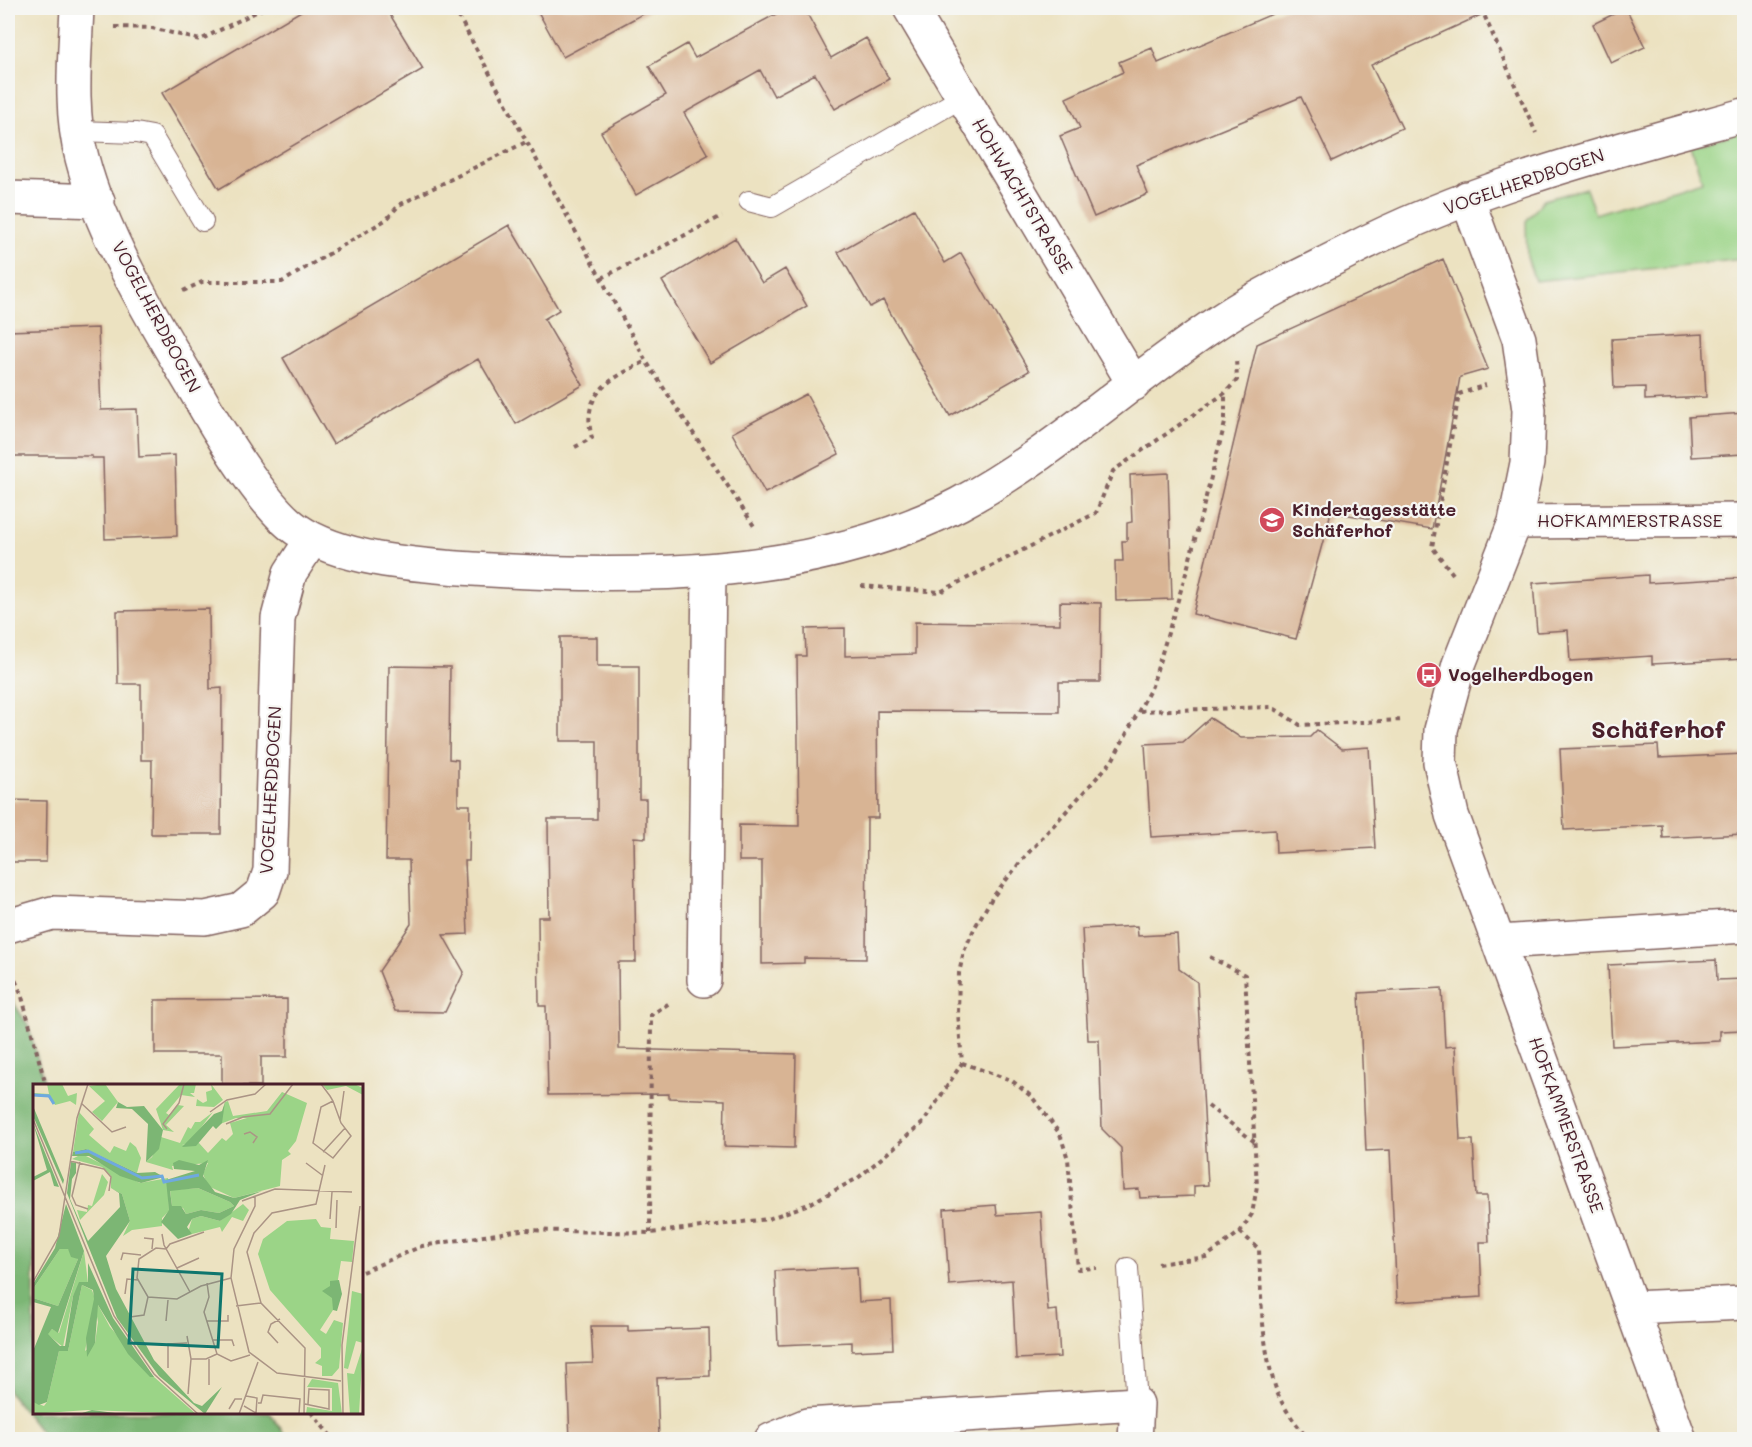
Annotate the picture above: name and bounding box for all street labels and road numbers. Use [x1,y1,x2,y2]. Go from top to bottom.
street label: HOHWACHTSTRASSE [967,113,1079,278]
street label: VOGELHERDBOGEN [1440,142,1607,220]
street label: VOGELHERDBOGEN [107,237,207,396]
street label: HOFKAMMERSTRASSE [1537,508,1723,532]
street label: VOGELHERDBOGEN [254,705,286,875]
street label: HOFKAMMERSTRASSE [1524,1033,1610,1216]

